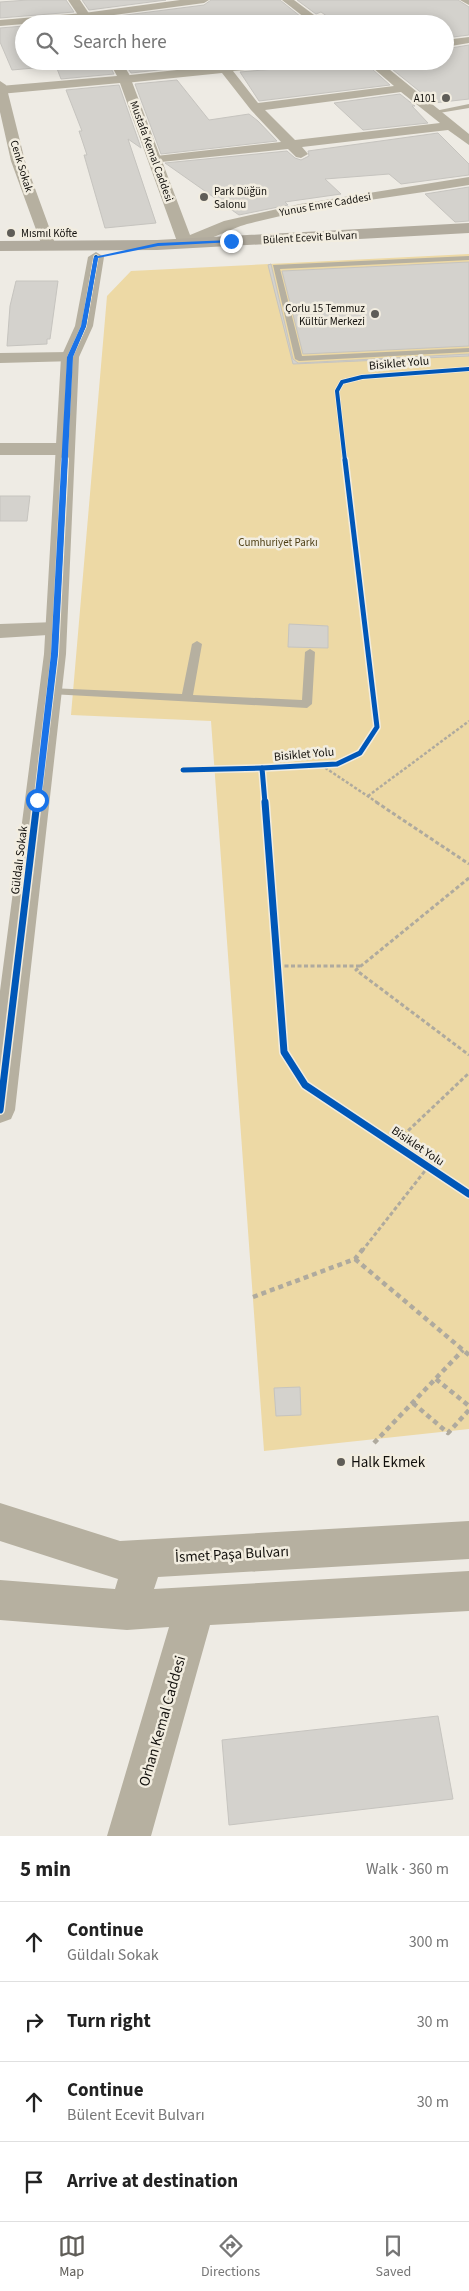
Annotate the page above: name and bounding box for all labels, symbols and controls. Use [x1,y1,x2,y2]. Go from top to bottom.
search box [15,15,454,70]
icon: search [33,29,61,57]
text: Search here [73,29,167,56]
place label: A101 [414,91,436,106]
marker: A101 [440,92,452,104]
street label: Mustafa Kemal Caddesi [126,99,177,204]
street label: Cenk Sokak [7,138,37,194]
place label: Park Düğün Salonu [214,184,267,212]
street label: Yunus Emre Caddesi [277,189,372,220]
marker: Park Düğün Salonu [198,191,210,203]
place label: Mısmıl Köfte [21,226,78,241]
marker: Mısmıl Köfte [5,227,17,239]
street label: Bülent Ecevit Bulvarı [262,228,358,247]
route end [220,230,243,253]
place label: Çorlu 15 Temmuz Kültür Merkezi [285,301,365,329]
marker: Çorlu 15 Temmuz Kültür Merkezi [369,308,381,320]
street label: Bisiklet Yolu [368,352,430,375]
park label: Cumhuriyet Parkı [238,535,318,550]
street label: Bisiklet Yolu [273,743,335,766]
route start [26,789,49,812]
street label: Güldalı Sokak [7,825,32,895]
street label: Bisiklet Yolu [388,1122,448,1170]
place label: Halk Ekmek [351,1452,426,1473]
marker: Halk Ekmek [335,1456,347,1468]
street label: İsmet Paşa Bulvarı [174,1541,290,1568]
street label: Orhan Kemal Caddesi [134,1653,191,1789]
text: 5 min [20,1854,71,1884]
text: Walk · 360 m [366,1858,449,1880]
text: Continue [67,1917,144,1944]
icon: ahead [20,1928,48,1956]
text: 300 m [409,1931,449,1953]
text: Güldalı Sokak [67,1944,159,1966]
icon: right [20,2008,48,2036]
text: Turn right [67,2008,151,2035]
text: 30 m [417,2011,449,2033]
text: Continue [67,2077,144,2104]
icon: ahead [20,2088,48,2116]
text: 30 m [417,2091,449,2113]
text: Bülent Ecevit Bulvarı [67,2104,205,2126]
icon: arrive [20,2168,48,2196]
text: Arrive at destination [67,2168,238,2195]
tab: Map [58,2232,86,2282]
tab: Directions [201,2232,260,2282]
tab: Saved [376,2232,411,2282]

